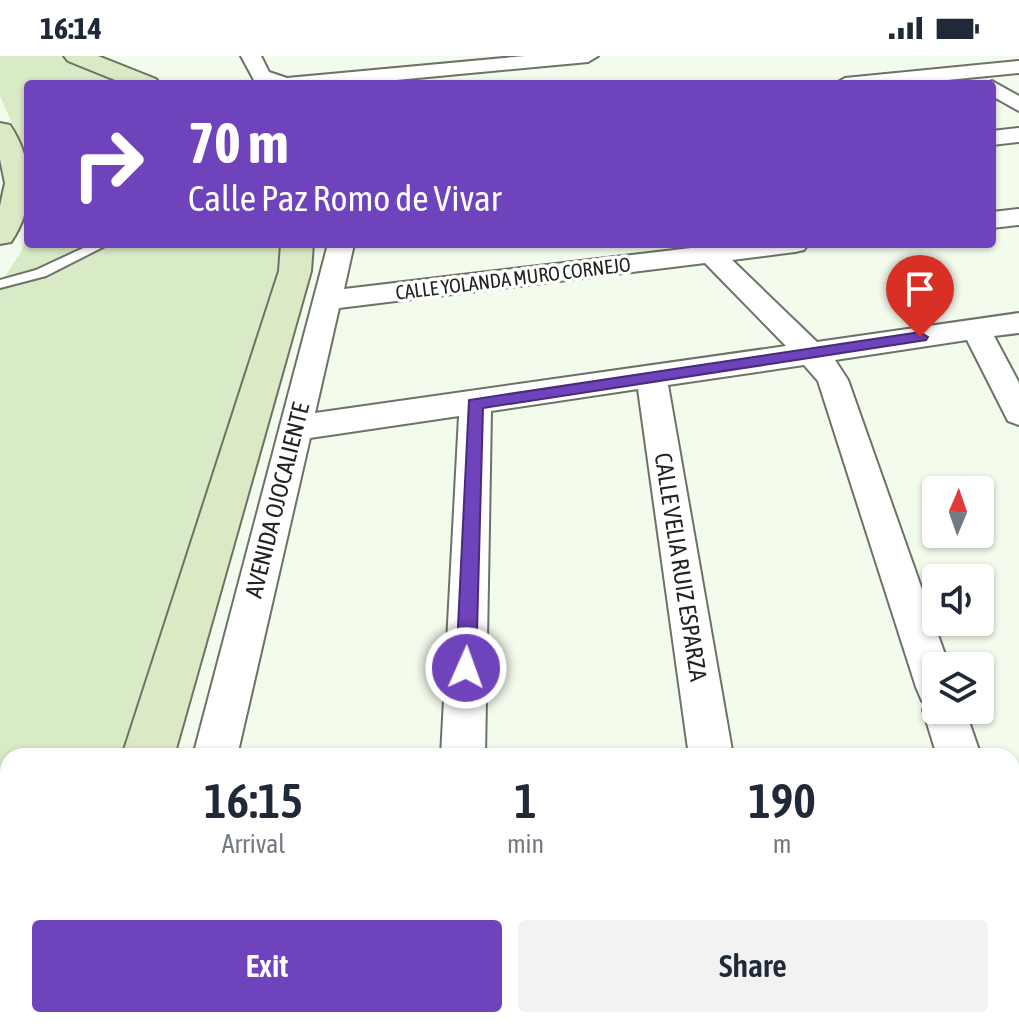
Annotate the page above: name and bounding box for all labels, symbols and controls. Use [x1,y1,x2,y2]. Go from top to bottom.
text: 16:14 [40,11,102,45]
text: 70 m [188,111,289,175]
icon: right [56,112,160,216]
text: Calle Paz Romo de Vivar [188,177,501,219]
street label: CALLE YOLANDA MURO CORNEJO [394,252,632,304]
pin [886,255,954,337]
icon: arrive [898,267,942,311]
street label: AVENIDA OJOCALIENTE [240,400,314,600]
street label: CALLE VELIA RUIZ ESPARZA [650,451,712,683]
north arrow [922,476,994,548]
map controls [922,476,994,724]
button: sound [922,564,994,636]
position arrow [424,626,508,710]
button: layers [922,652,994,724]
text: 16:15 [204,773,303,828]
text: 1 [514,773,537,828]
text: 190 [748,773,816,828]
text: Arrival [222,829,285,859]
text: min [507,829,544,859]
text: m [773,829,791,859]
button: Exit [32,920,502,1012]
button: Share [518,920,988,1012]

